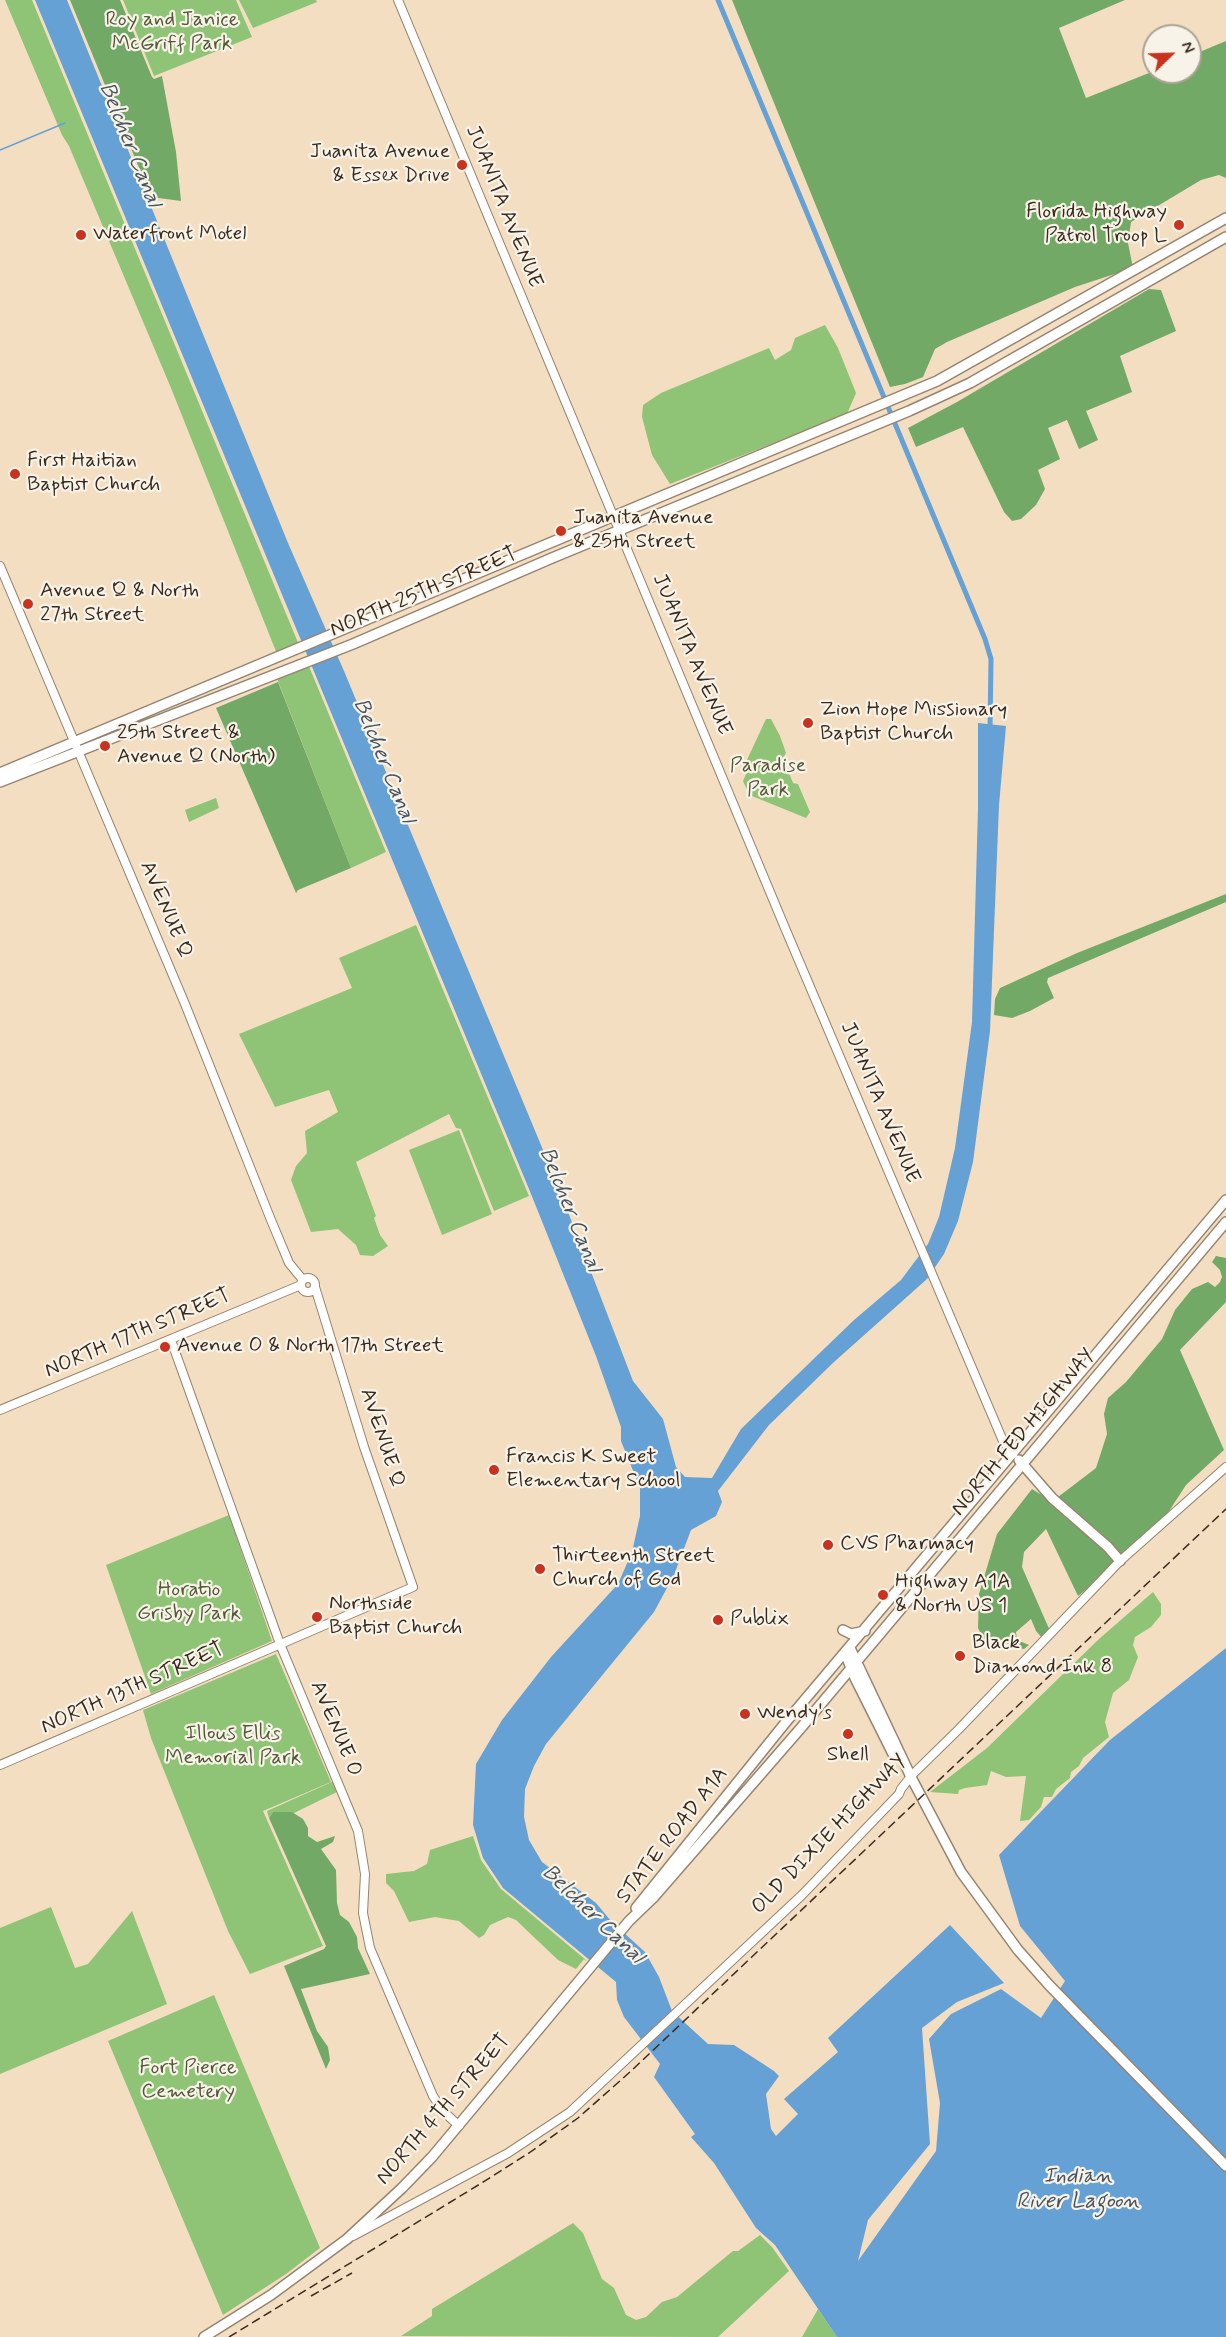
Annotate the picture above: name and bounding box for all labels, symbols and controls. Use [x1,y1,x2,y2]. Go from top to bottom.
park label: Roy and Janice McGriff Park [105,8,239,58]
north arrow [1142,24,1202,84]
text: N [1175,39,1199,57]
water label: Belcher Canal [92,79,166,211]
street label: JUANITA AVENUE [459,122,547,292]
place label: Juanita Avenue & Essex Drive [310,140,450,190]
marker: Juanita Avenue & Essex Drive [455,158,469,172]
place label: Florida Highway Patrol Troop L [1026,200,1167,250]
marker: Florida Highway Patrol Troop L [1172,218,1186,232]
place label: Waterfront Motel [93,222,246,248]
marker: Waterfront Motel [74,228,88,242]
place label: First Haitian Baptist Church [27,449,160,499]
marker: First Haitian Baptist Church [8,467,22,481]
place label: Juanita Avenue & 25th Street [573,506,713,556]
marker: Juanita Avenue & 25th Street [554,524,568,538]
street label: NORTH 25TH STREET [327,542,521,644]
street label: JUANITA AVENUE [646,570,736,740]
place label: Avenue Q & North 27th Street [40,579,199,629]
marker: Avenue Q & North 27th Street [21,597,35,611]
water label: Belcher Canal [346,695,420,827]
place label: Zion Hope Missionary Baptist Church [820,698,1007,748]
marker: Zion Hope Missionary Baptist Church [801,716,815,730]
place label: 25th Street & Avenue Q (North) [117,721,275,771]
marker: 25th Street & Avenue Q (North) [98,739,112,753]
park label: Paradise Park [730,754,806,804]
street label: AVENUE Q [133,858,197,962]
street label: JUANITA AVENUE [834,1018,924,1188]
water label: Belcher Canal [532,1144,606,1276]
street label: NORTH 17TH STREET [41,1283,235,1385]
place label: Avenue O & North 17th Street [177,1334,444,1360]
marker: Avenue O & North 17th Street [158,1340,172,1354]
street label: NORTH FED HIGHWAY [947,1344,1101,1522]
street label: AVENUE Q [353,1385,409,1491]
place label: Francis K Sweet Elementary School [506,1445,681,1495]
marker: Francis K Sweet Elementary School [487,1463,501,1477]
place label: CVS Pharmacy [840,1532,974,1558]
marker: CVS Pharmacy [821,1538,835,1552]
place label: Thirteenth Street Church of God [552,1544,715,1594]
marker: Thirteenth Street Church of God [533,1562,547,1576]
place label: Highway A1A & North US 1 [895,1570,1011,1620]
park label: Horatio Grisby Park [137,1578,241,1628]
marker: Highway A1A & North US 1 [876,1588,890,1602]
place label: Northside Baptist Church [329,1592,462,1642]
place label: Publix [730,1607,789,1633]
marker: Northside Baptist Church [310,1610,324,1624]
marker: Publix [711,1613,725,1627]
place label: Black Diamond Ink 8 [972,1631,1112,1681]
street label: NORTH 13TH STREET [38,1637,228,1741]
marker: Black Diamond Ink 8 [953,1649,967,1663]
street label: AVENUE O [304,1677,366,1781]
place label: Wendy's [757,1701,832,1727]
marker: Wendy's [738,1707,752,1721]
park label: Illous Ellis Memorial Park [165,1722,301,1772]
marker: Shell [841,1727,855,1741]
place label: Shell [827,1743,869,1769]
street label: OLD DIXIE HIGHWAY [747,1750,913,1920]
street label: STATE ROAD A1A [612,1763,734,1909]
water label: Belcher Canal [536,1860,648,1970]
street label: NORTH 4TH STREET [372,2029,516,2191]
park label: Fort Pierce Cemetery [139,2056,237,2106]
water label: Indian River Lagoon [1016,2164,1140,2216]

